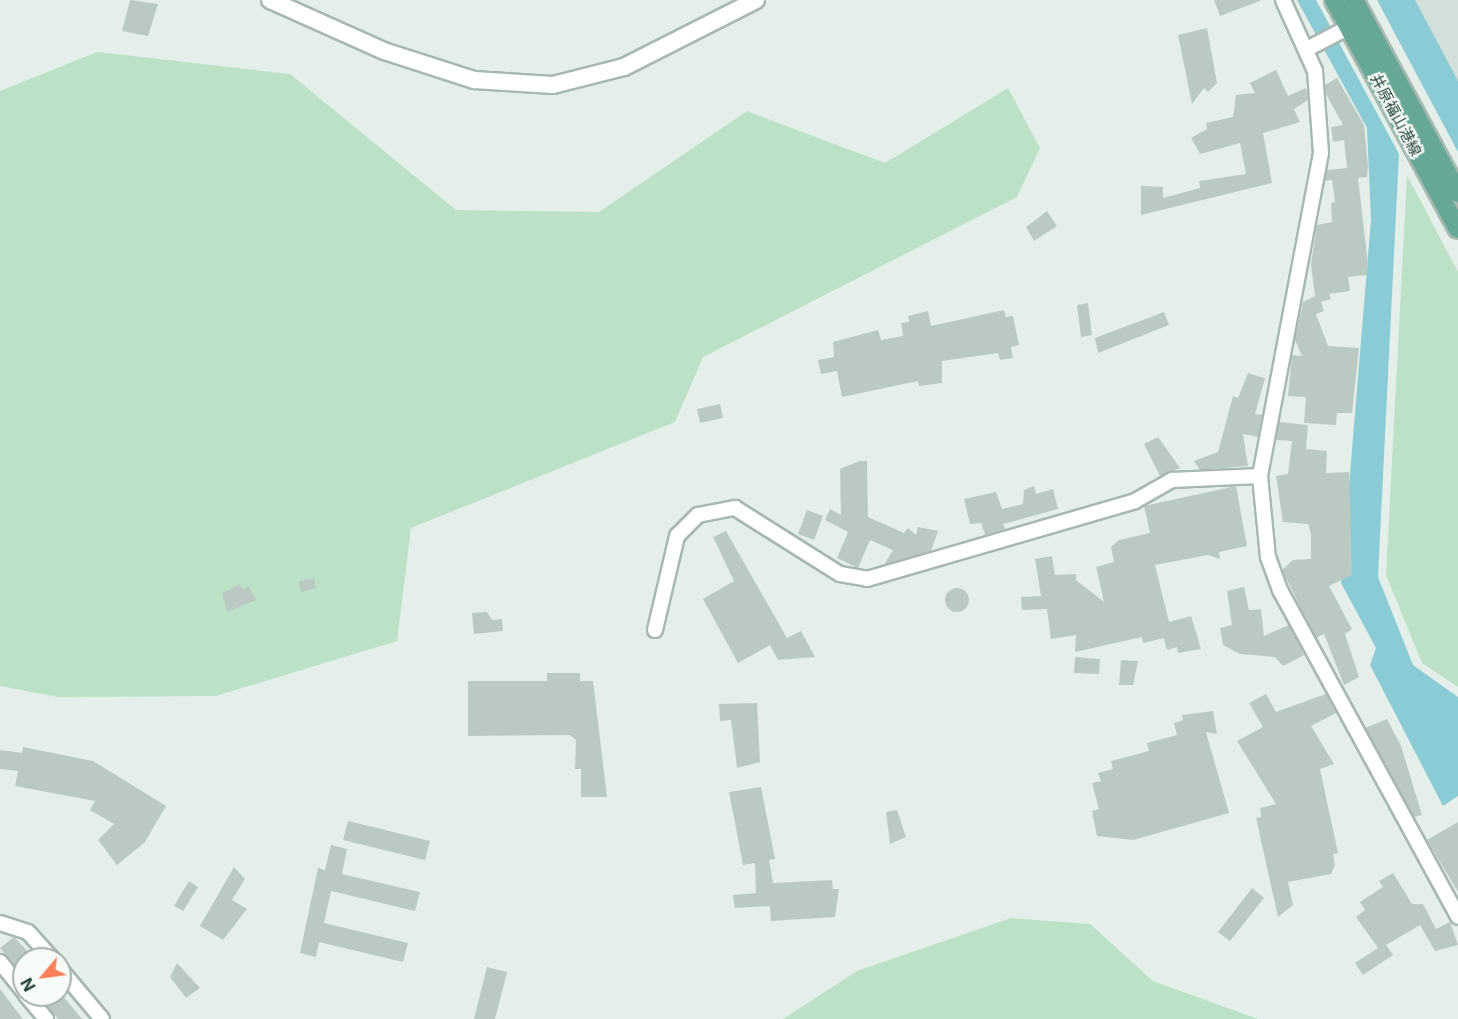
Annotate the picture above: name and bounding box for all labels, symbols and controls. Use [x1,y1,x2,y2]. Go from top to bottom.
street label: 井原福山港線 [1367,71,1425,159]
north arrow [12,947,72,1007]
text: N [16,975,40,995]

